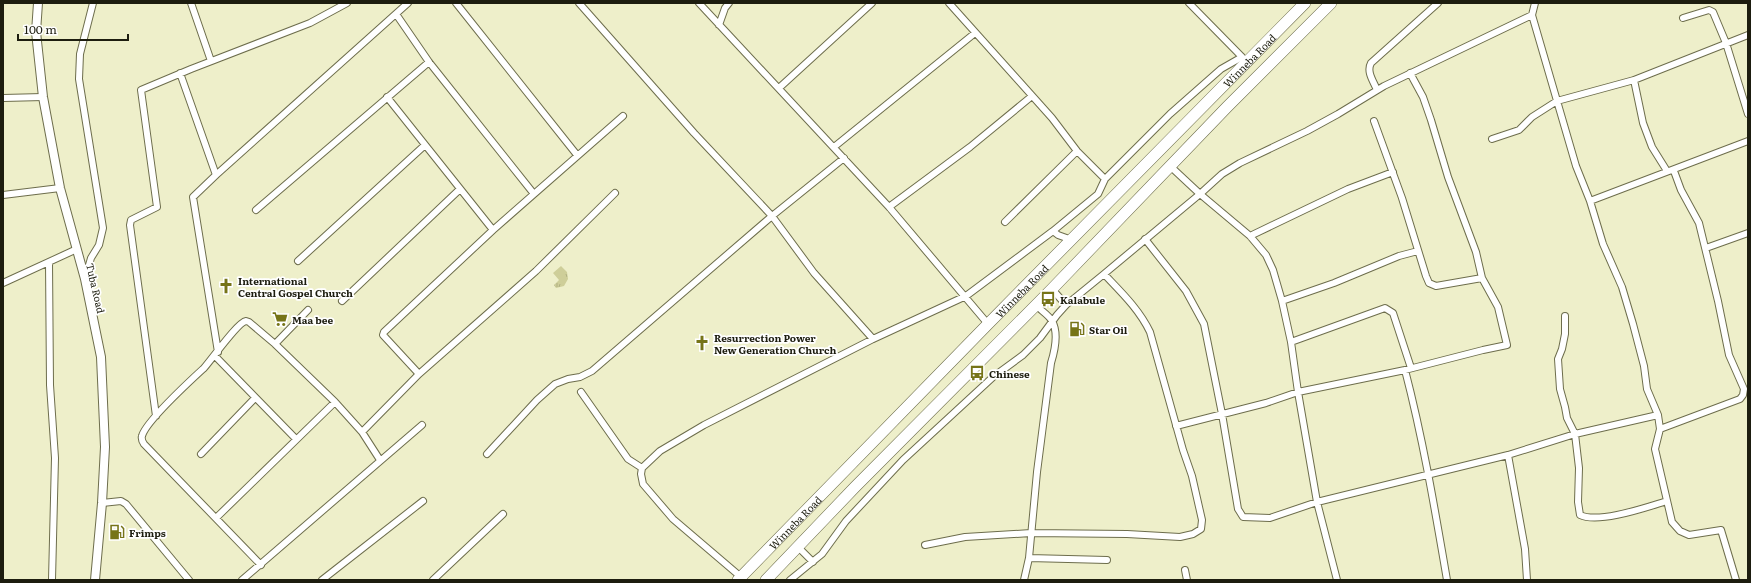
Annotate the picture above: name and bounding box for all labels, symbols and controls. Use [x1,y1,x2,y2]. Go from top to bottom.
scale bar [18,16,128,42]
text: 100 m [24,20,57,38]
street label: Winneba Road [1219,30,1279,90]
street label: Winneba Road [991,260,1051,321]
street label: Tuba Road [83,261,109,315]
place label: International Central Gospel Church [238,273,353,300]
church icon: International Central Gospel Church [217,277,235,295]
bus stop icon: Kalabule [1039,290,1057,308]
place label: Kalabule [1060,292,1105,307]
supermarket icon: Maa bee [271,310,289,328]
place label: Maa bee [292,312,333,327]
fuel station icon: Star Oil [1068,320,1086,338]
place label: Star Oil [1089,322,1128,337]
place label: Resurrection Power New Generation Church [714,330,836,357]
church icon: Resurrection Power New Generation Church [693,334,711,352]
bus stop icon: Chinese [968,364,986,382]
place label: Chinese [989,366,1030,381]
street label: Winneba Road [765,492,824,552]
fuel station icon: Frimps [108,523,126,541]
place label: Frimps [129,525,166,540]

